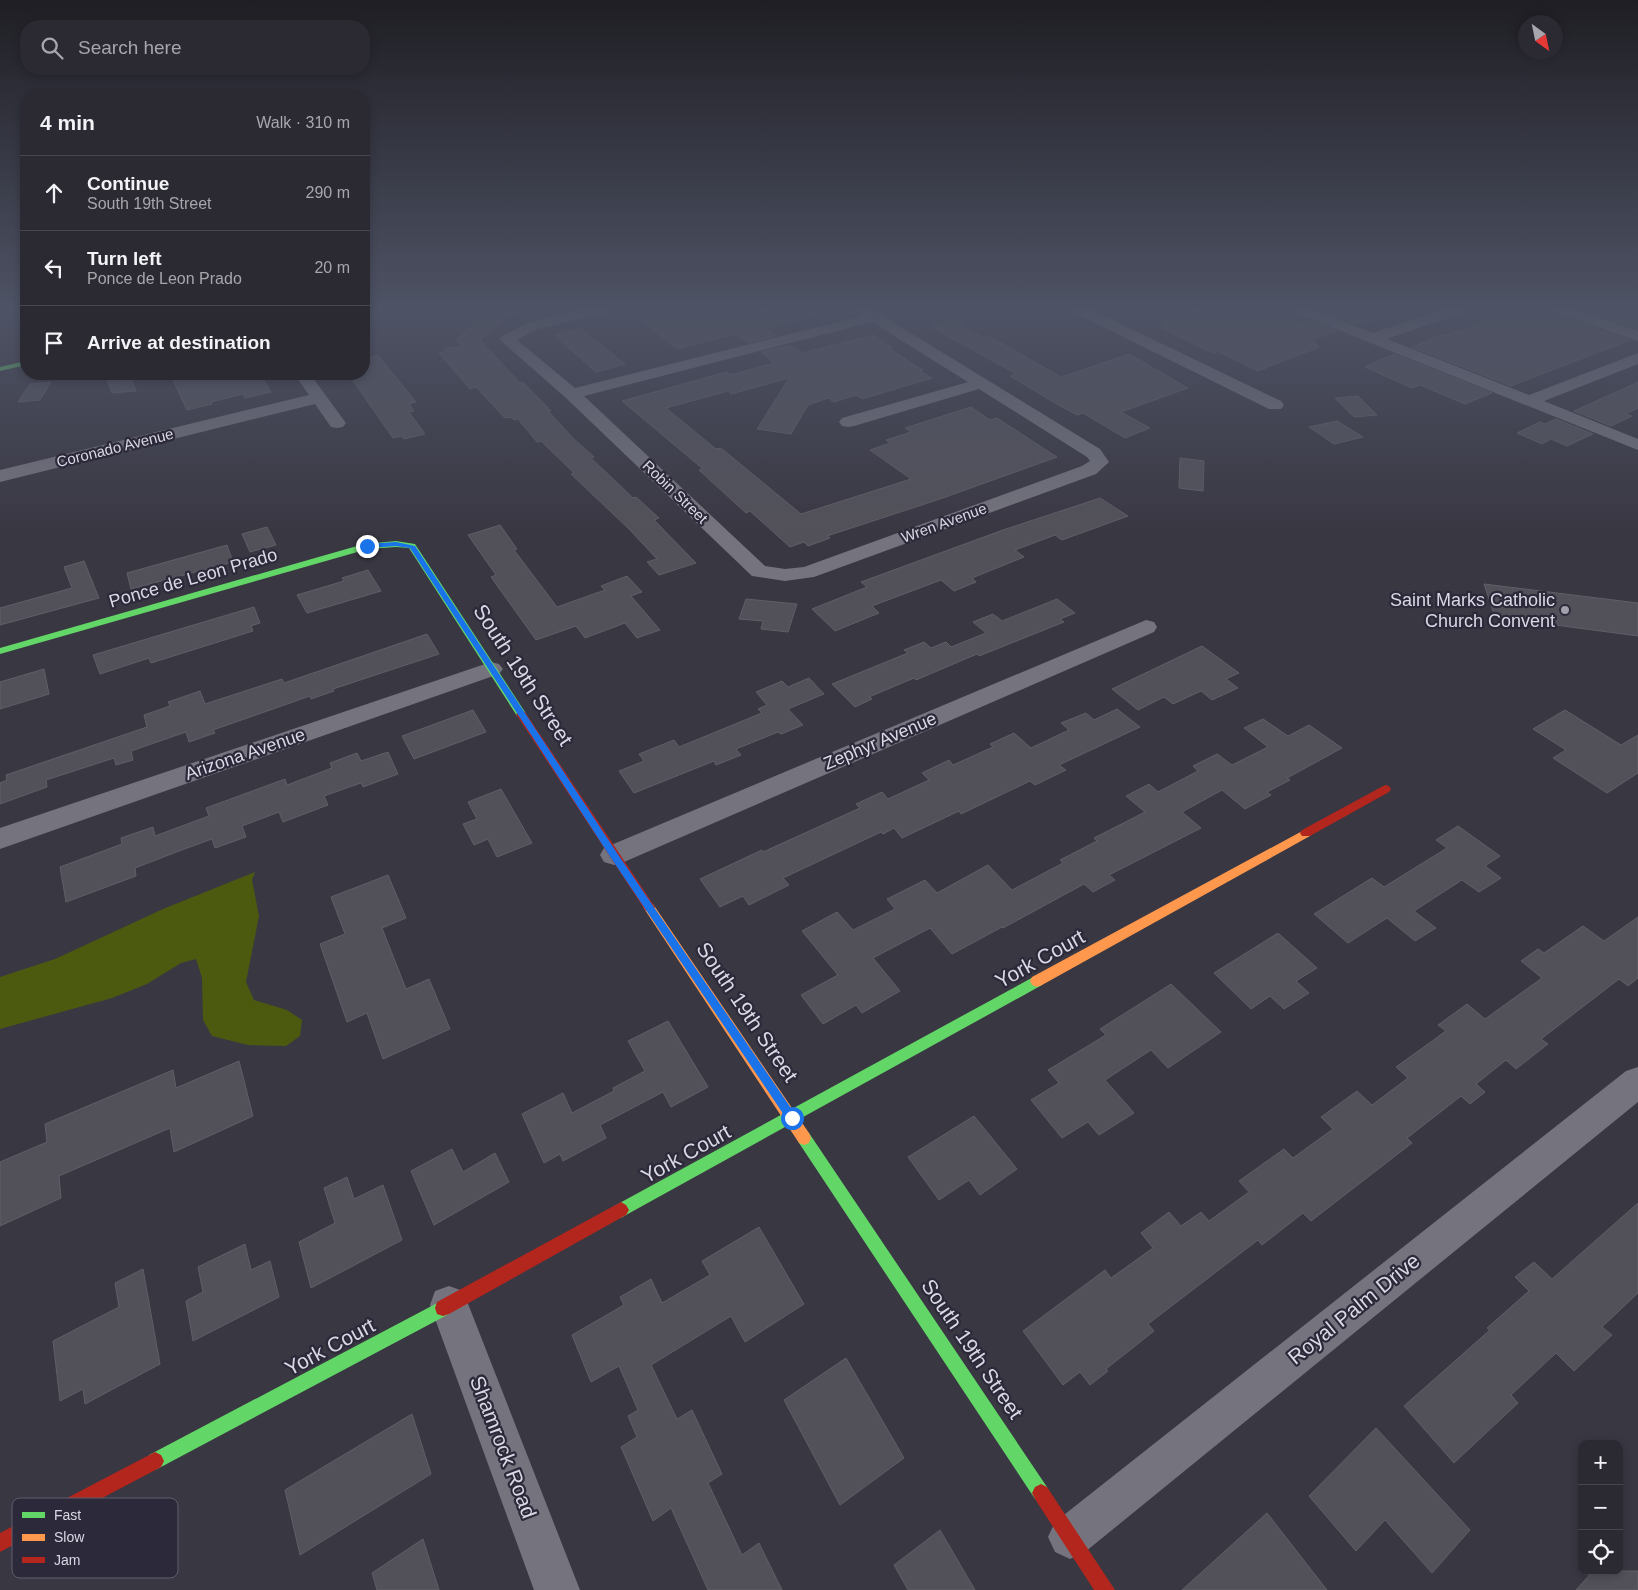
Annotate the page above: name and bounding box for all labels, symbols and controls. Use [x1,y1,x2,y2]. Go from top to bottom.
north arrow [1518,15,1563,60]
search box [20,20,370,75]
icon: search [38,34,66,62]
text: Search here [78,37,182,58]
text: 4 min [40,111,95,134]
text: Walk · 310 m [256,114,350,131]
text: Continue [87,173,169,194]
icon: ahead [40,179,68,207]
text: 290 m [306,184,350,201]
text: South 19th Street [87,195,212,212]
text: Turn left [87,248,162,269]
icon: left [40,254,68,282]
text: 20 m [314,259,350,276]
text: Ponce de Leon Prado [87,270,242,287]
icon: arrive [40,329,68,357]
text: Arrive at destination [87,332,271,353]
street label: Coronado Avenue [55,425,175,470]
street label: Robin Street [639,457,712,527]
street label: Wren Avenue [899,499,989,546]
route end [356,535,379,558]
street label: Ponce de Leon Prado [107,544,279,612]
place label: Saint Marks Catholic Church Convent [1390,590,1555,631]
street label: South 19th Street [469,600,578,750]
marker: Saint Marks Catholic Church Convent [1559,604,1571,616]
street label: Zephyr Avenue [821,708,939,774]
street label: Arizona Avenue [182,724,308,784]
street label: York Court [991,925,1089,992]
street label: South 19th Street [692,938,803,1086]
route start [781,1107,804,1130]
street label: York Court [637,1120,735,1187]
street label: Royal Palm Drive [1283,1249,1424,1369]
street label: South 19th Street [917,1275,1028,1423]
street label: York Court [281,1313,379,1380]
street label: Shamrock Road [466,1372,541,1521]
map controls [1578,1440,1623,1575]
button: + [1578,1440,1623,1485]
button: − [1578,1485,1623,1530]
legend [12,1498,178,1578]
text: Fast [54,1507,81,1523]
text: Slow [54,1529,85,1545]
button: locate [1578,1530,1623,1575]
text: Jam [54,1552,80,1568]

